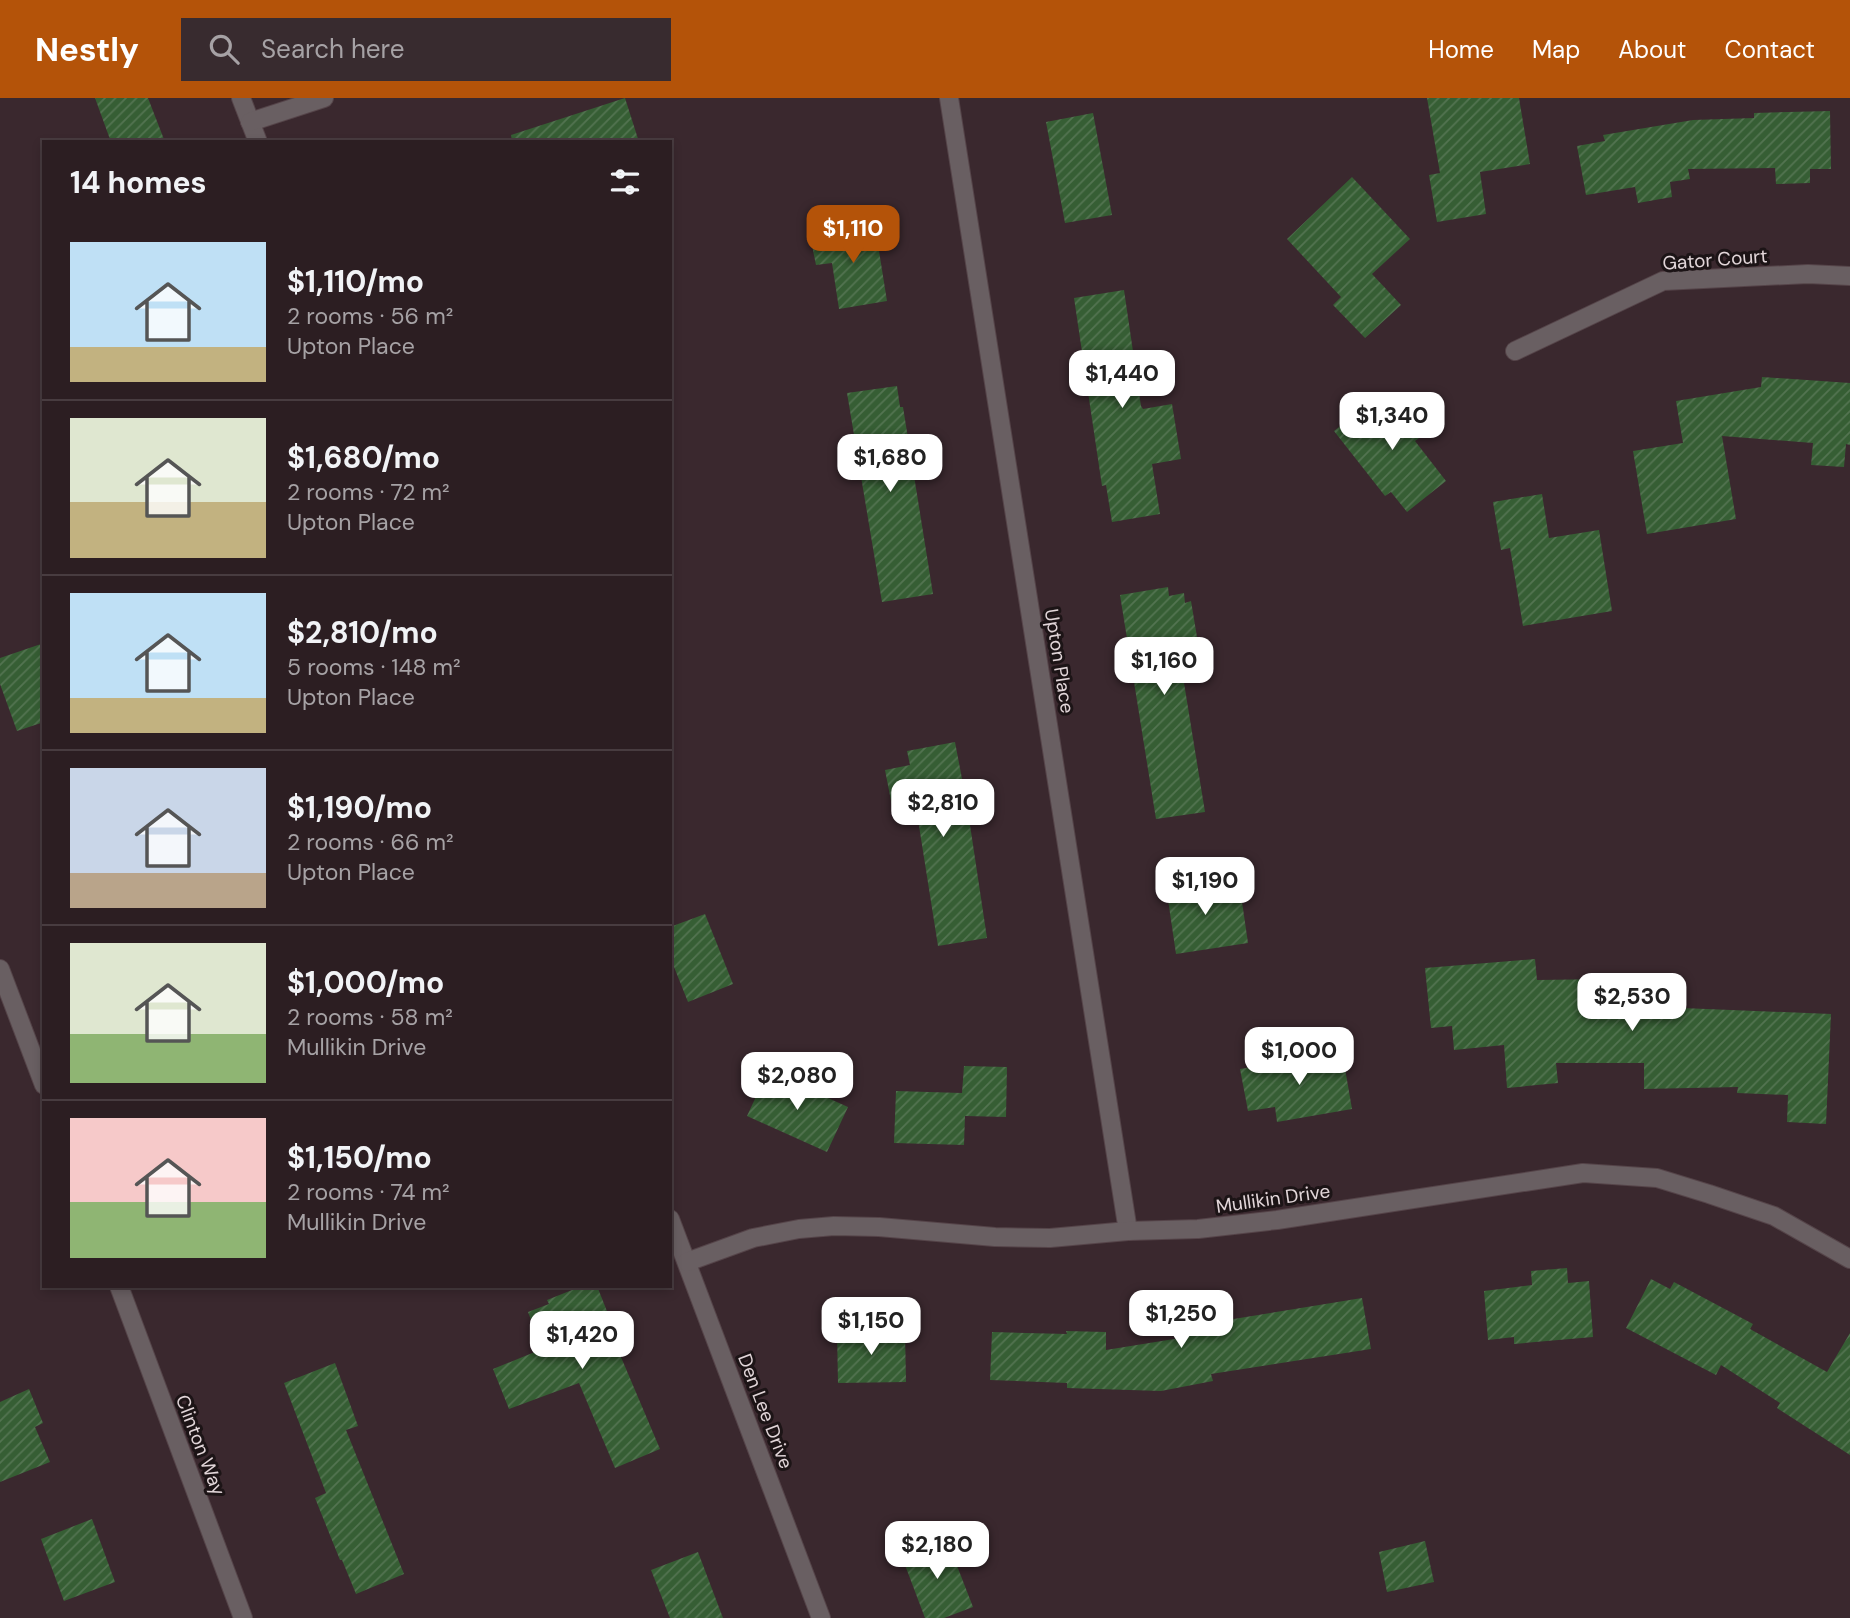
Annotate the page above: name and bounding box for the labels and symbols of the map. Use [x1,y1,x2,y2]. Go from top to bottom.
pin: $1,110 [796,206,910,265]
street label: Gator Court [1662,243,1768,276]
pin: $1,440 [1065,350,1179,410]
pin: $1,340 [1335,392,1449,452]
pin: $1,680 [833,434,947,494]
street label: Upton Place [1039,607,1080,715]
pin: $1,160 [1107,638,1221,697]
pin: $2,810 [886,780,1000,839]
pin: $1,190 [1148,858,1262,917]
pin: $2,530 [1575,974,1689,1033]
pin: $1,000 [1242,1028,1356,1087]
pin: $2,080 [740,1052,854,1112]
street label: Mullikin Drive [1214,1178,1332,1219]
pin: $1,250 [1124,1290,1238,1350]
pin: $1,150 [814,1298,928,1357]
pin: $1,420 [525,1312,639,1371]
street label: Den Lee Drive [732,1350,799,1472]
street label: Clinton Way [170,1391,231,1499]
pin: $2,180 [880,1522,994,1581]

